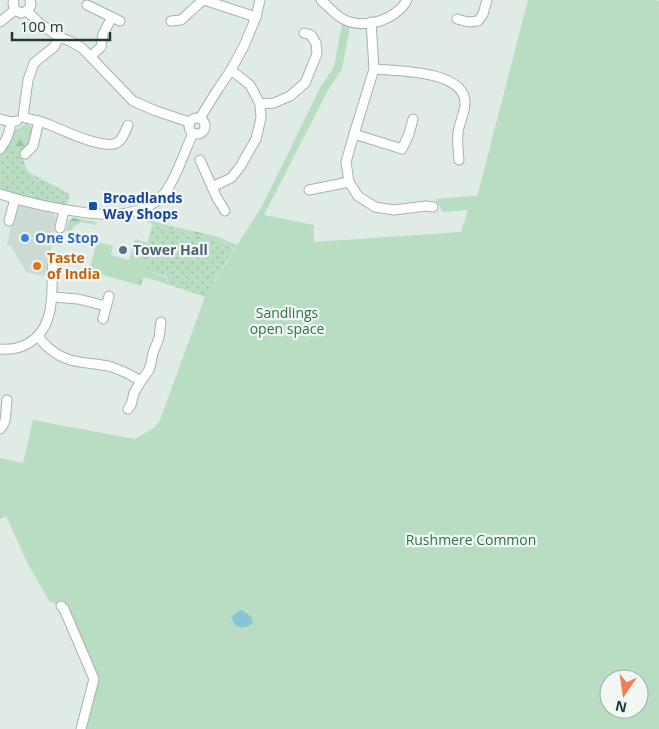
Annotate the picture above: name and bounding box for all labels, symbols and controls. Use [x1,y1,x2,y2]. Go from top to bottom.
scale bar [12,10,110,42]
text: 100 m [20,16,64,36]
place label: Broadlands Way Shops [103,188,183,223]
marker: Broadlands Way Shops [87,200,99,212]
place label: One Stop [35,228,99,247]
marker: One Stop [19,232,31,244]
place label: Tower Hall [133,240,208,259]
marker: Tower Hall [117,244,129,256]
place label: Taste of India [47,248,100,283]
marker: Taste of India [31,260,43,272]
park label: Sandlings open space [250,303,324,338]
park label: Rushmere Common [406,530,536,549]
north arrow [599,669,649,719]
text: N [613,697,629,718]

